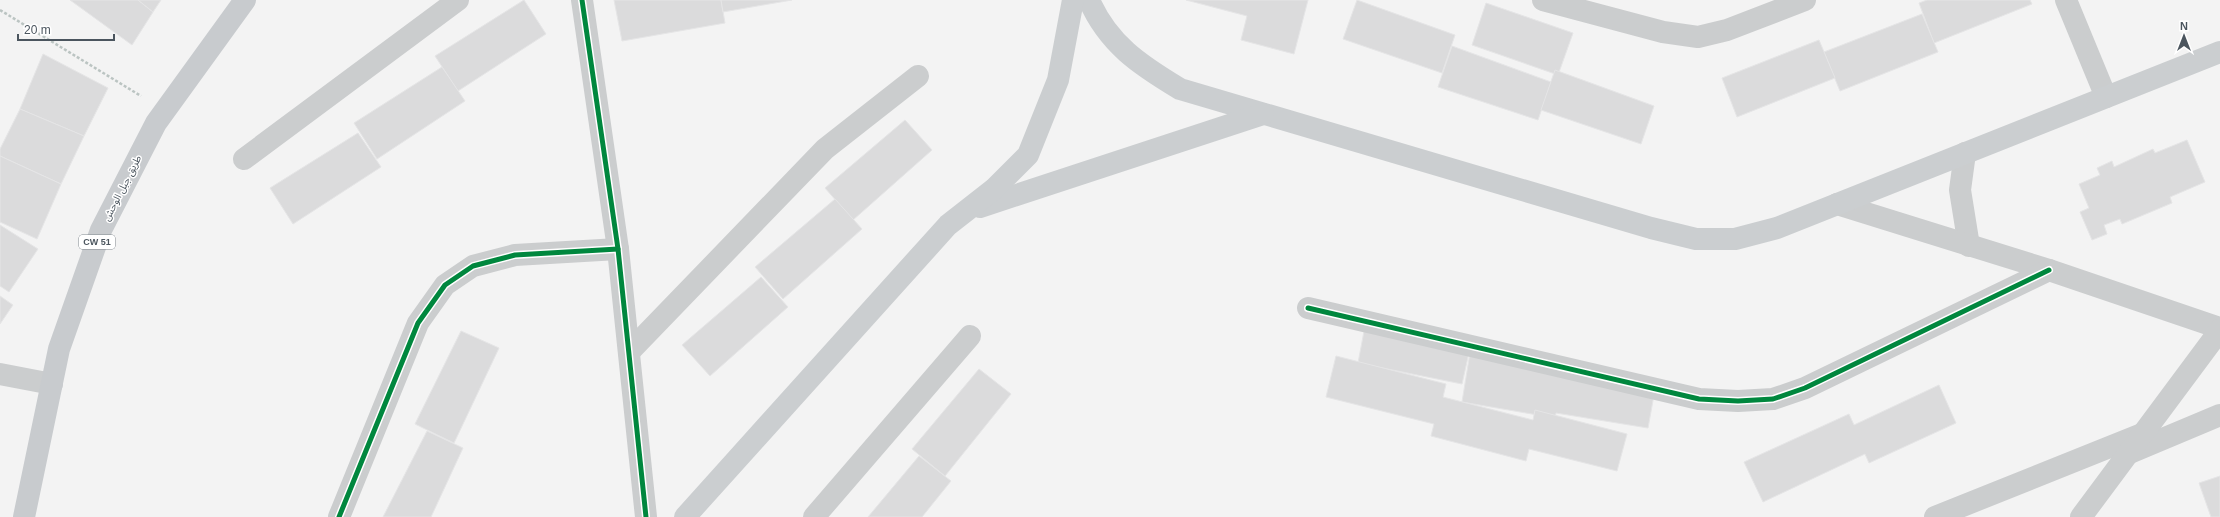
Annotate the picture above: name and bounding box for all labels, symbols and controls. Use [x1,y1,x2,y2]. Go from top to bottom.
scale bar [18,16,114,42]
north arrow [2164,16,2204,56]
text: N [2180,20,2188,32]
text: 20 m [24,23,51,37]
street label: طريق جبل الوحش [101,153,144,223]
road number: CW 51 [79,235,115,249]

